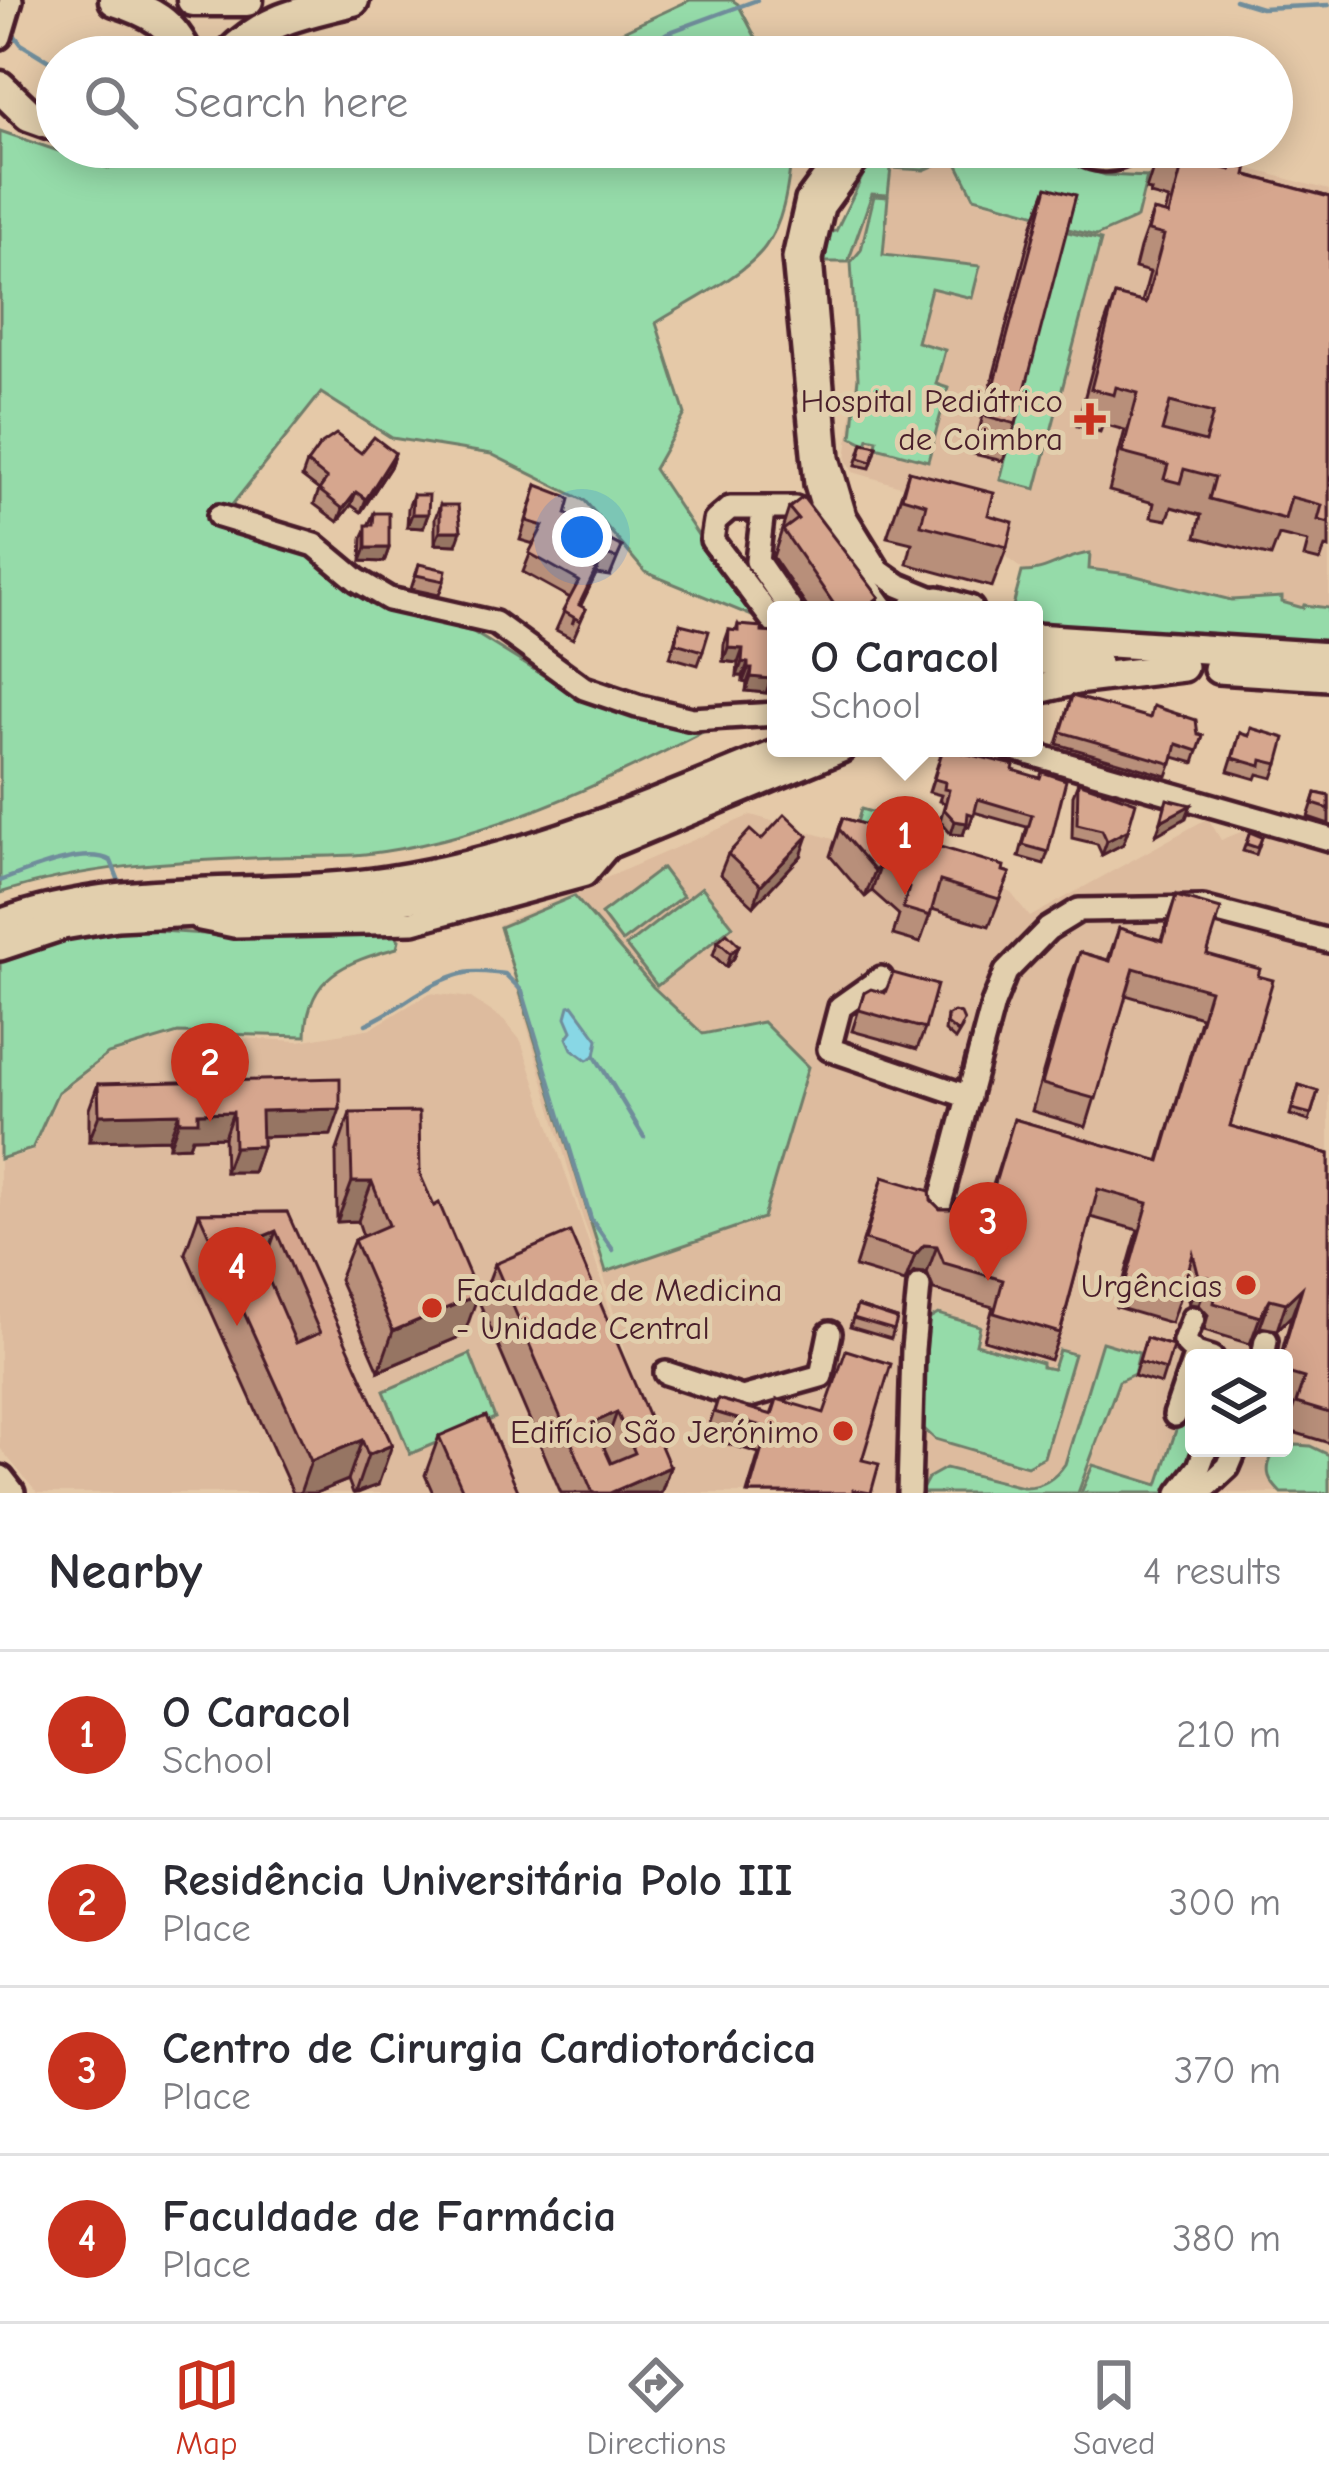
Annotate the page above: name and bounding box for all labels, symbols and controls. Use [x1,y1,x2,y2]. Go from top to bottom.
search box [36,36,1293,168]
icon: search [78,69,144,135]
text: Search here [174,76,408,128]
place label: Hospital Pediátrico de Coimbra [800,382,1063,458]
marker: Hospital Pediátrico de Coimbra [1074,403,1106,435]
your location [552,507,612,567]
popup [767,601,1043,757]
text: O Caracol [810,631,1000,683]
text: School [810,683,921,728]
pin: 1 [866,796,944,895]
pin: 2 [171,1023,249,1122]
pin: 3 [949,1182,1027,1281]
pin: 4 [198,1227,276,1326]
place label: Urgências [1081,1267,1222,1305]
place label: Faculdade de Medicina - Unidade Central [456,1271,783,1347]
marker: Urgências [1233,1272,1259,1298]
marker: Faculdade de Medicina - Unidade Central [419,1295,445,1321]
map controls [1185,1349,1293,1457]
button: layers [1185,1349,1293,1457]
place label: Edifício São Jerónimo [510,1413,819,1451]
marker: Edifício São Jerónimo [830,1418,856,1444]
text: Nearby [48,1542,202,1601]
text: 4 results [1143,1549,1281,1594]
text: O Caracol [162,1686,351,1738]
text: 1 [79,1712,95,1757]
text: 210 m [1176,1712,1281,1757]
text: School [162,1738,273,1783]
text: Residência Universitária Polo III [162,1854,793,1906]
text: 2 [77,1880,97,1925]
text: 300 m [1168,1880,1281,1925]
text: Place [162,1906,251,1951]
text: Centro de Cirurgia Cardiotorácica [162,2022,816,2074]
text: 3 [77,2048,97,2093]
text: 370 m [1174,2048,1281,2093]
text: Place [162,2074,251,2119]
text: Faculdade de Farmácia [162,2190,616,2242]
text: 4 [78,2216,96,2261]
text: 380 m [1172,2216,1281,2261]
text: Place [162,2242,251,2287]
tab: Map [174,2352,240,2462]
tab: Directions [587,2352,726,2462]
tab: Saved [1073,2352,1155,2462]

